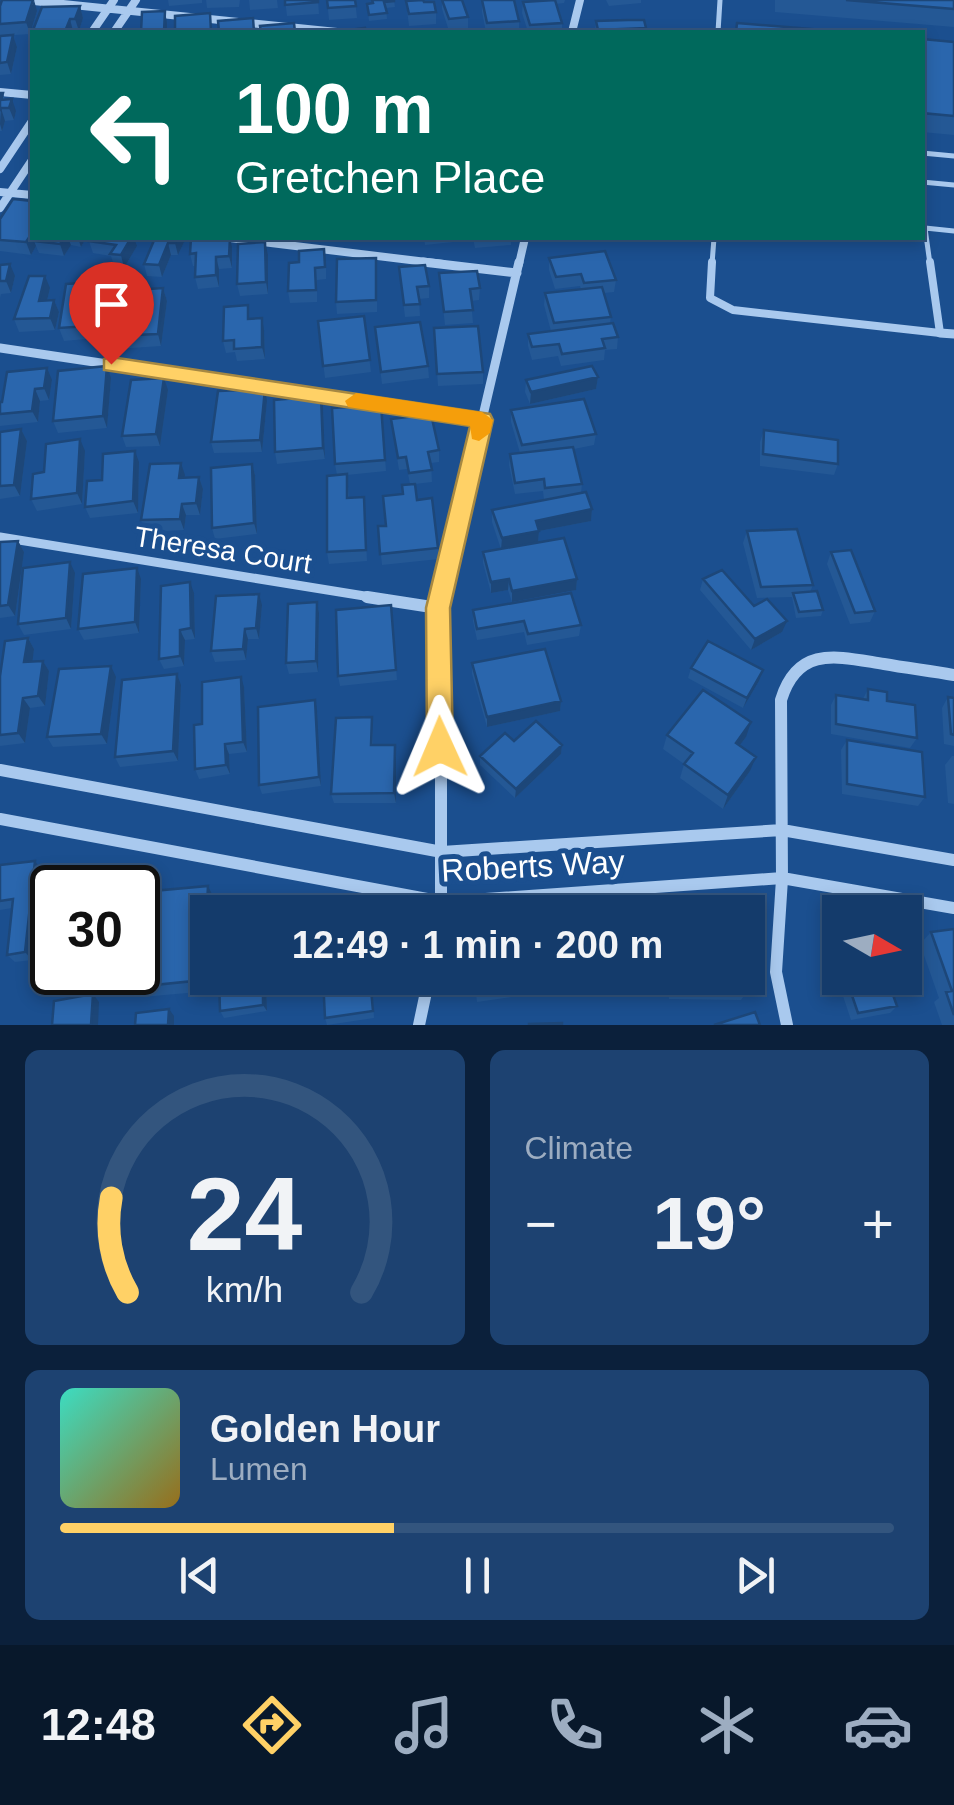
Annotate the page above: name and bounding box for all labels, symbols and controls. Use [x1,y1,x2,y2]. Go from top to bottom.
icon: left [70,70,200,200]
text: 100 m [235,70,433,148]
text: Gretchen Place [235,152,545,203]
pin [69,262,154,365]
icon: arrive [84,277,139,332]
street label: Theresa Court [132,521,314,579]
position arrow [388,695,492,799]
street label: Roberts Way [440,843,626,889]
speed limit sign: 30 [30,865,160,995]
north arrow [822,895,922,995]
map controls [822,895,922,995]
text: 12:49 · 1 min · 200 m [292,924,663,966]
text: Climate [525,1130,633,1166]
text: 24 [187,1156,303,1272]
text: 19° [653,1181,766,1265]
text: − [525,1193,557,1255]
text: + [862,1193,894,1255]
text: km/h [206,1270,283,1310]
text: Golden Hour [210,1408,440,1450]
text: Lumen [210,1451,308,1487]
icon: previous [172,1548,227,1603]
icon: pause [450,1548,505,1603]
icon: next [728,1548,783,1603]
icon: directions [237,1690,307,1760]
icon: music [389,1690,459,1760]
icon: phone [540,1690,610,1760]
icon: climate [692,1690,762,1760]
icon: car [843,1690,913,1760]
text: 12:48 [41,1699,156,1750]

